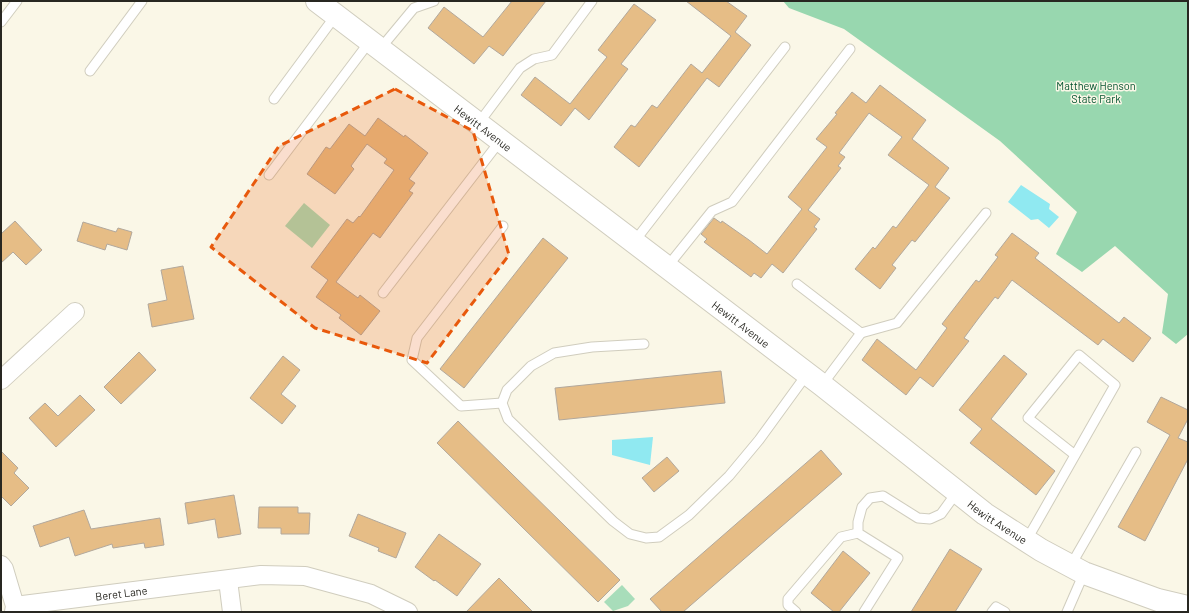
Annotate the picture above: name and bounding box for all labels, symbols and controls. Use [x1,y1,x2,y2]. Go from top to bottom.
park label: Matthew Henson State Park [1056,79,1136,105]
street label: Hewitt Avenue [452,101,515,154]
street label: Hewitt Avenue [710,298,773,350]
street label: Hewitt Avenue [965,497,1030,546]
street label: Beret Lane [94,583,148,602]

